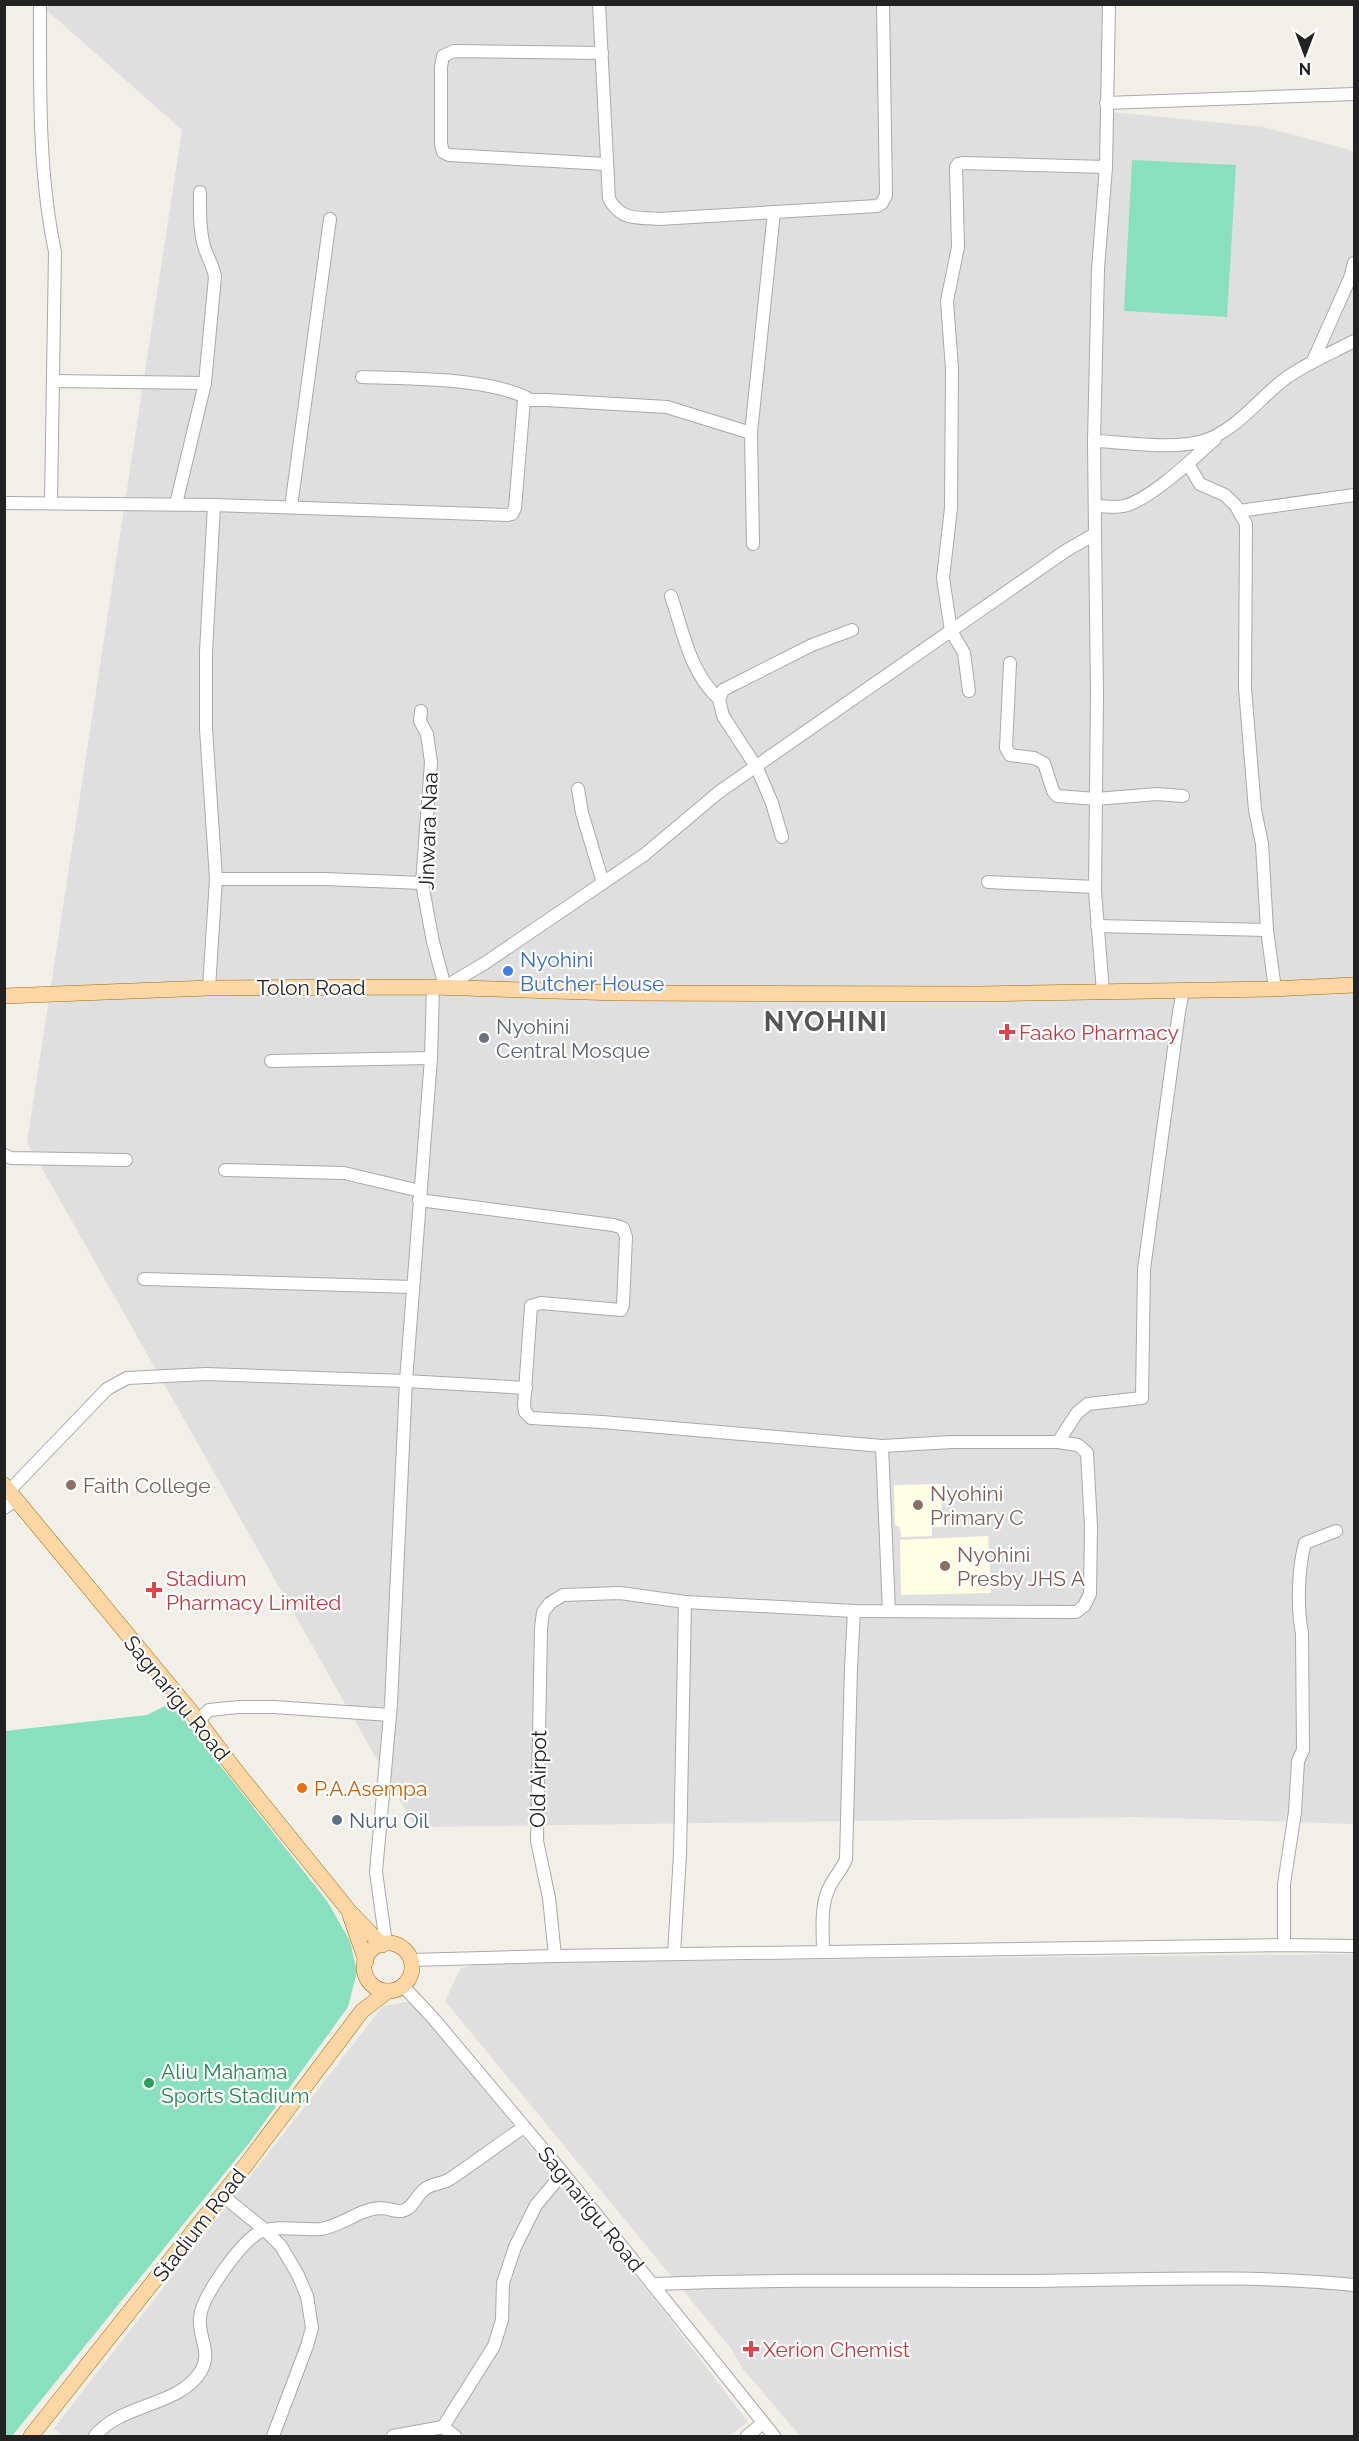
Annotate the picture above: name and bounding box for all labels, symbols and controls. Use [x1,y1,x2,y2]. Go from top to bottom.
north arrow [1275,24,1335,84]
text: N [1299,59,1311,78]
street label: Jinwara Naa [413,772,443,890]
place label: Nyohini Butcher House [520,947,664,996]
marker: Nyohini Butcher House [501,964,515,978]
street label: Tolon Road [256,975,366,1000]
district label: NYOHINI [764,1006,888,1037]
place label: Nyohini Central Mosque [496,1014,650,1063]
place label: Faako Pharmacy [1019,1020,1179,1045]
marker: Faako Pharmacy [1000,1025,1014,1039]
marker: Nyohini Central Mosque [477,1031,491,1045]
place label: Faith College [83,1473,211,1498]
marker: Faith College [64,1478,78,1492]
place label: Nyohini Primary C [930,1481,1024,1530]
marker: Nyohini Primary C [911,1498,925,1512]
place label: Nyohini Presby JHS A [957,1542,1085,1591]
marker: Nyohini Presby JHS A [938,1559,952,1573]
place label: Stadium Pharmacy Limited [166,1566,341,1615]
marker: Stadium Pharmacy Limited [147,1583,161,1597]
street label: Sagnarigu Road [119,1630,235,1766]
street label: Old Airpot [525,1730,551,1828]
place label: P.A.Asempa [314,1776,428,1801]
marker: P.A.Asempa [295,1781,309,1795]
place label: Nuru Oil [349,1808,429,1833]
marker: Nuru Oil [330,1813,344,1827]
place label: Aliu Mahama Sports Stadium [161,2059,310,2108]
marker: Aliu Mahama Sports Stadium [142,2076,156,2090]
street label: Sagnarigu Road [533,2141,649,2277]
street label: Stadium Road [147,2164,251,2286]
place label: Xerion Chemist [763,2337,910,2362]
marker: Xerion Chemist [744,2342,758,2356]

